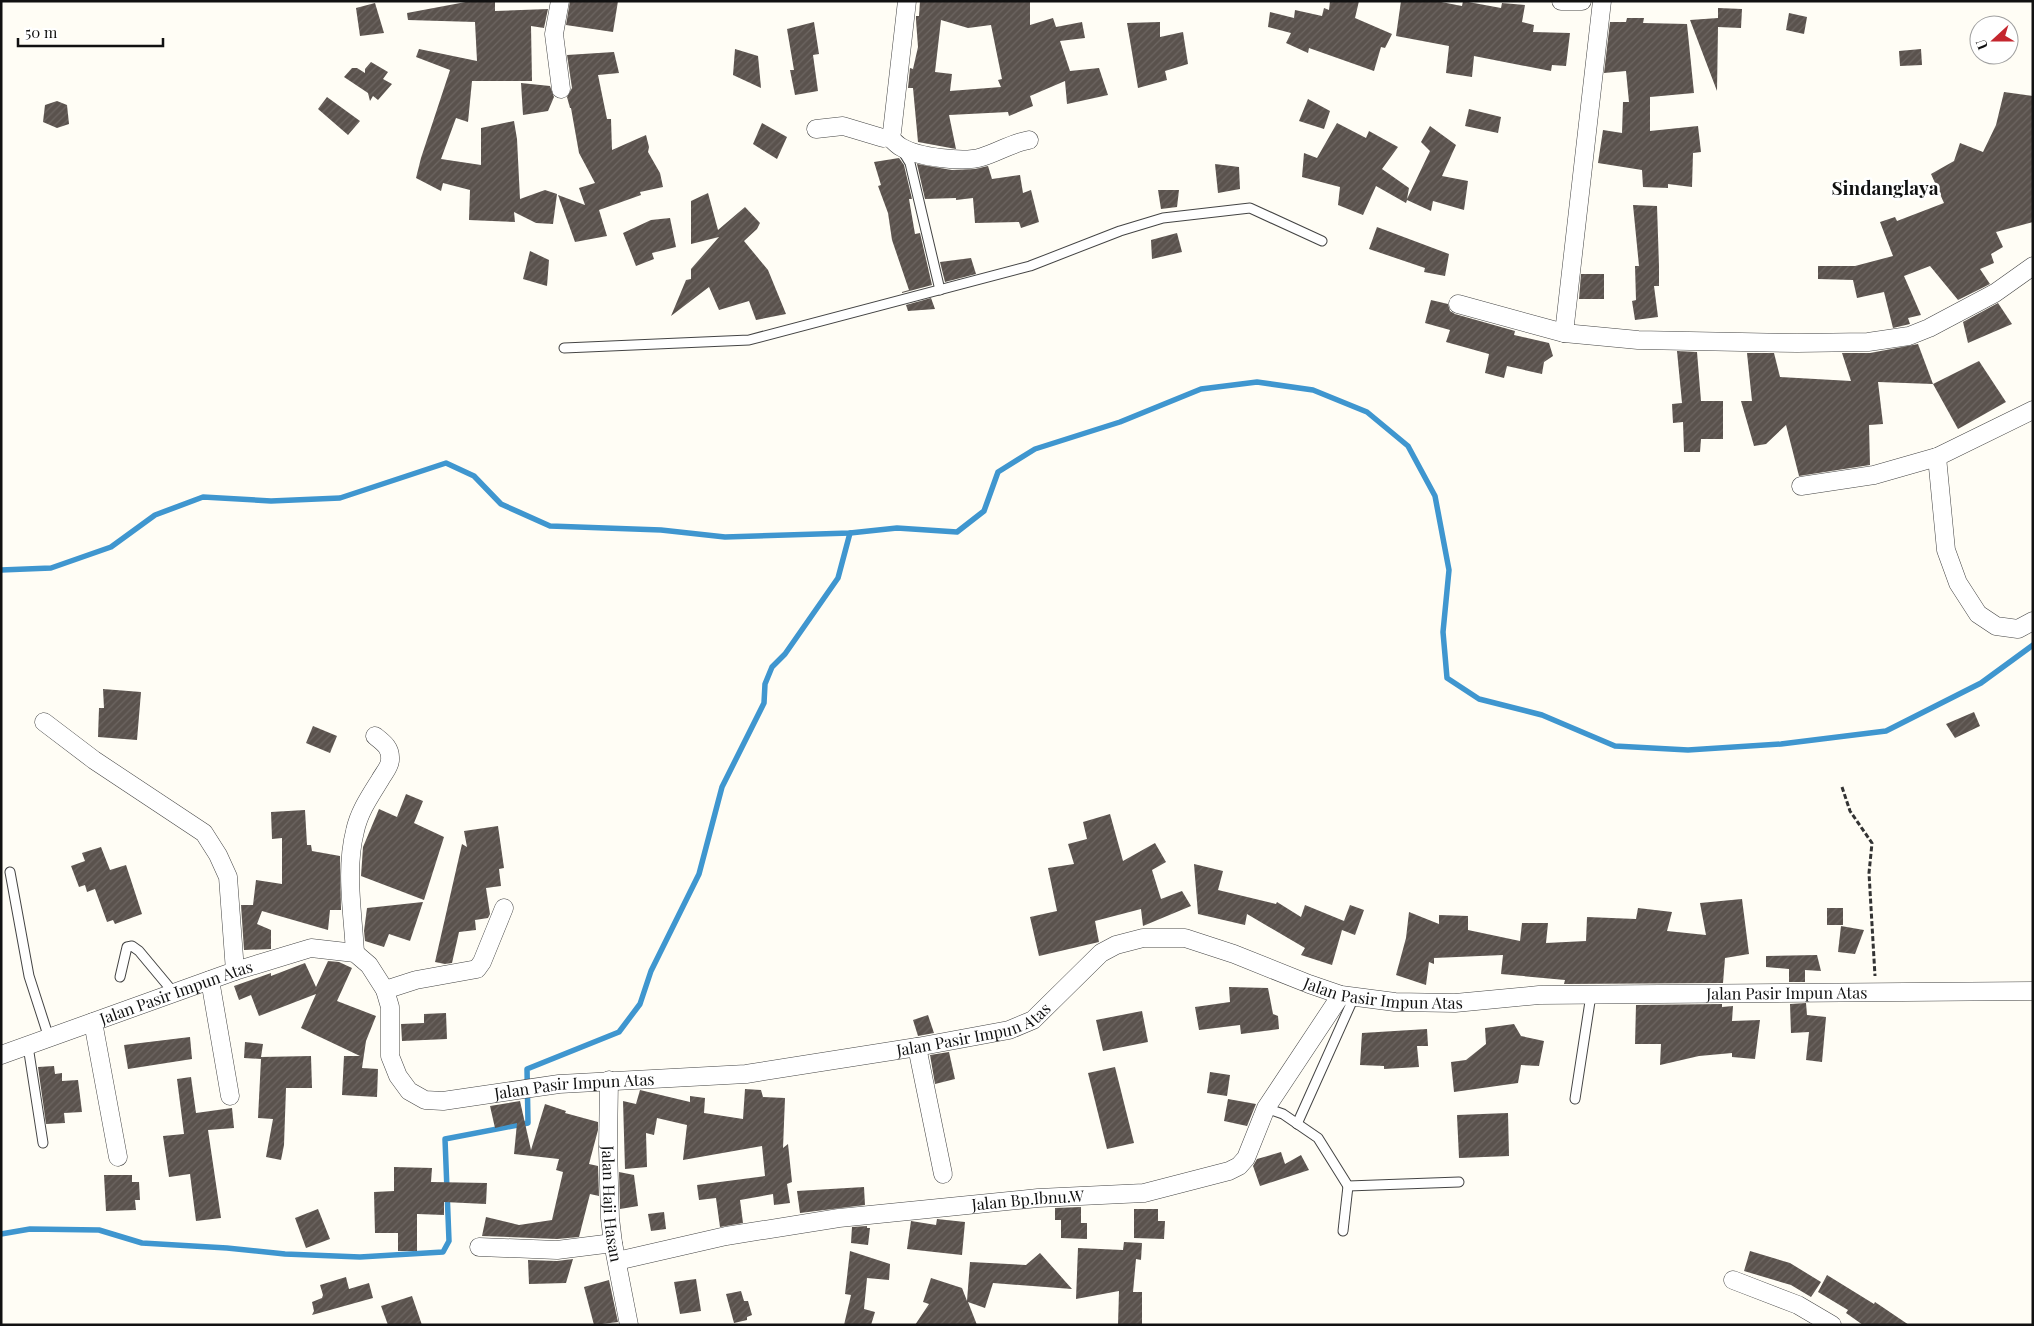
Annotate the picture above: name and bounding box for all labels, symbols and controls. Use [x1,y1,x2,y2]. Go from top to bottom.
scale bar [18,15,162,47]
north arrow [1969,15,2019,65]
text: 50 m [25,22,58,42]
text: U [1971,37,1992,53]
district label: Sindanglaya [1831,174,1939,200]
street label: Jalan Pasir Impun Atas [96,955,255,1029]
street label: Jalan Pasir Impun Atas [1300,972,1464,1013]
street label: Jalan Pasir Impun Atas [1705,981,1867,1004]
street label: Jalan Pasir Impun Atas [894,998,1055,1060]
street label: Jalan Pasir Impun Atas [492,1068,655,1104]
street label: Jalan Haji Hasan [598,1144,628,1264]
street label: Jalan Bp.Ibnu.W [970,1185,1085,1215]

